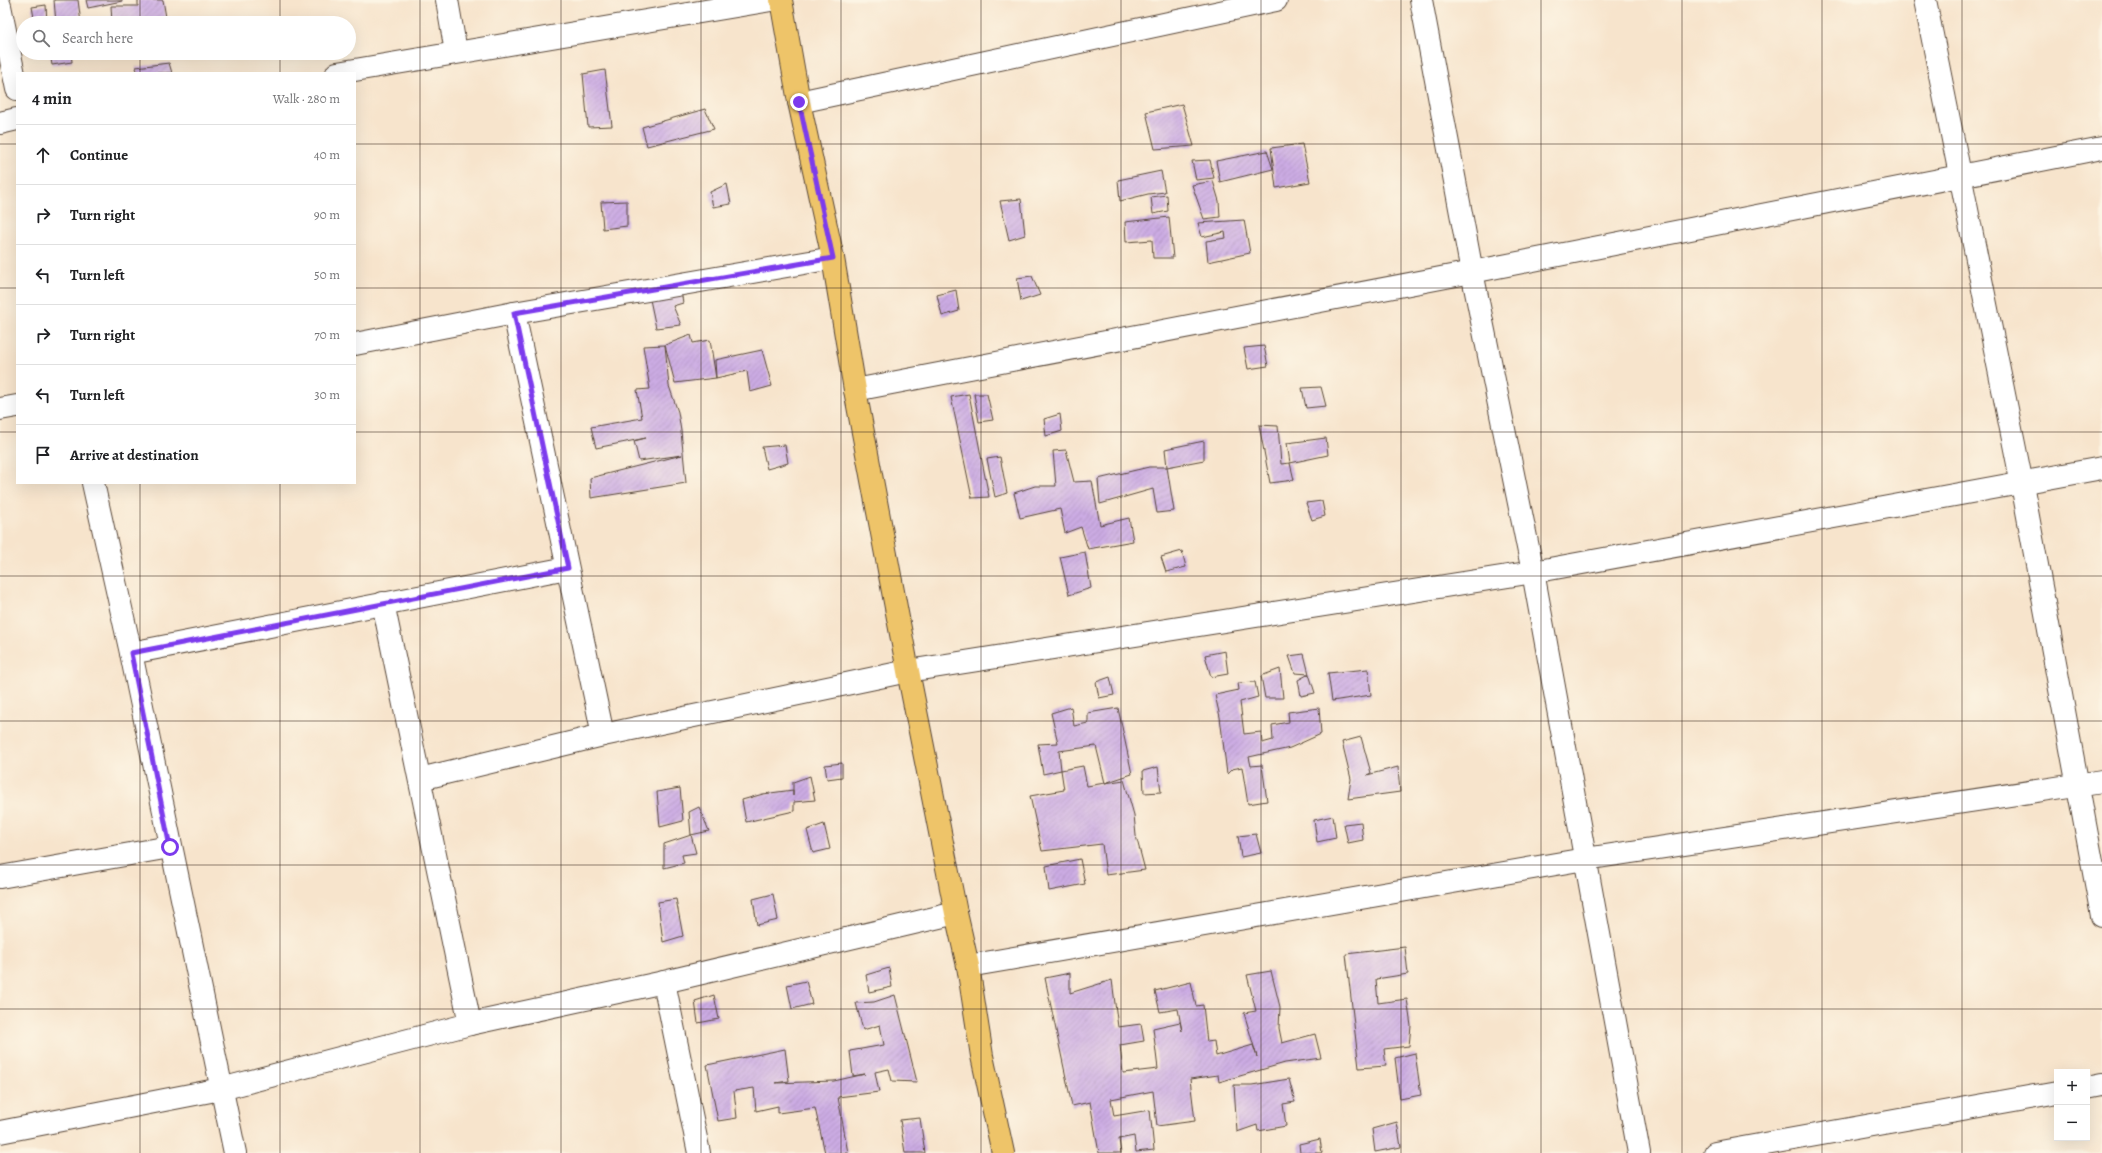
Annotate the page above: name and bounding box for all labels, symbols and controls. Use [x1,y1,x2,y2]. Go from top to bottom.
search box [16,16,356,60]
icon: search [30,27,52,49]
text: Search here [62,28,133,48]
text: 4 min [32,87,72,110]
text: Walk · 280 m [273,90,340,107]
route end [790,93,808,111]
icon: ahead [32,144,54,166]
text: Continue [70,145,128,165]
text: 40 m [314,146,340,163]
icon: right [32,204,54,226]
text: Turn right [70,205,135,225]
text: 90 m [314,206,340,223]
icon: left [32,264,54,286]
text: Turn left [70,265,125,285]
text: 50 m [314,266,340,283]
icon: right [32,324,54,346]
text: Turn right [70,325,135,345]
text: 70 m [314,326,340,343]
icon: left [32,384,54,406]
text: Turn left [70,385,125,405]
text: 30 m [314,386,340,403]
icon: arrive [32,444,54,466]
text: Arrive at destination [70,445,199,465]
route start [161,838,179,856]
map controls [2054,1069,2090,1141]
button: + [2054,1069,2090,1105]
button: − [2054,1105,2090,1141]

